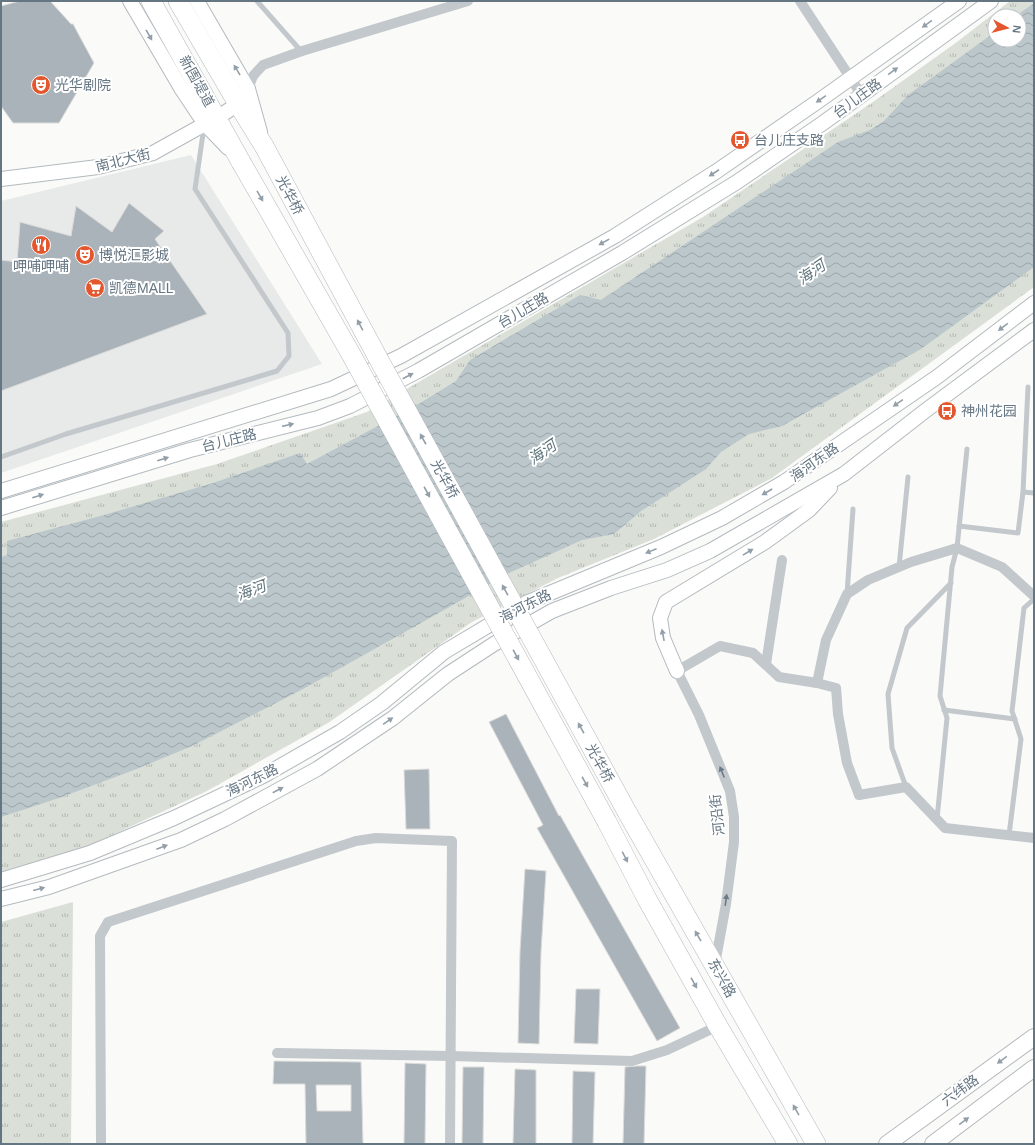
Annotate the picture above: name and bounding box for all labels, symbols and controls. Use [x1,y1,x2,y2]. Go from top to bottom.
north arrow [987,8,1027,48]
one-way arrow [922,20,933,28]
text: N [1010,25,1023,34]
one-way arrow [146,29,153,41]
street label: 新围堤道 [176,53,218,109]
one-way arrow [233,65,241,75]
one-way arrow [888,67,898,75]
theatre icon: 光华剧院 [30,74,52,96]
street label: 台儿庄路 [830,75,884,121]
place label: 光华剧院 [55,77,111,93]
one-way arrow [816,95,827,103]
bus stop icon: 台儿庄支路 [729,129,751,151]
place label: 台儿庄支路 [754,132,824,148]
street label: 南北大街 [94,145,152,175]
one-way arrow [709,169,720,177]
street label: 光华桥 [273,173,307,217]
one-way arrow [257,190,264,202]
restaurant icon: 呷哺呷哺 [30,234,52,256]
one-way arrow [598,239,610,245]
theatre icon: 博悦汇影城 [74,244,96,266]
place label: 博悦汇影城 [99,247,169,263]
water label: 海河 [794,255,831,287]
place label: 呷哺呷哺 [13,258,69,274]
supermarket icon: 凯德MALL [84,277,106,299]
place label: 凯德MALL [109,280,174,296]
street label: 台儿庄路 [495,289,551,331]
one-way arrow [357,319,364,331]
one-way arrow [997,323,1008,331]
one-way arrow [402,373,414,379]
one-way arrow [892,400,904,407]
bus stop icon: 神州花园 [936,400,958,422]
place label: 神州花园 [961,403,1017,419]
one-way arrow [282,422,295,428]
street label: 台儿庄路 [200,425,258,455]
one-way arrow [419,433,426,445]
water label: 海河 [525,435,562,467]
street label: 海河东路 [786,439,842,485]
one-way arrow [157,455,169,461]
street label: 光华桥 [428,457,462,501]
one-way arrow [424,486,431,498]
one-way arrow [761,488,773,495]
one-way arrow [33,493,45,499]
one-way arrow [742,548,754,555]
one-way arrow [645,549,657,555]
water label: 海河 [234,576,271,603]
one-way arrow [502,584,509,596]
street label: 海河东路 [496,586,554,626]
one-way arrow [659,628,665,641]
one-way arrow [513,649,520,661]
one-way arrow [383,717,393,725]
one-way arrow [578,723,585,734]
street label: 光华桥 [583,741,617,785]
street label: 海河东路 [223,761,281,799]
one-way arrow [719,766,725,778]
one-way arrow [582,776,589,788]
one-way arrow [272,787,284,793]
street label: 河沿街 [707,793,727,837]
one-way arrow [156,844,168,850]
one-way arrow [622,851,629,862]
one-way arrow [33,886,45,892]
one-way arrow [723,894,729,906]
one-way arrow [694,930,701,942]
street label: 东兴路 [705,956,739,1000]
one-way arrow [691,977,698,989]
one-way arrow [997,1055,1008,1064]
street label: 六纬路 [938,1071,982,1109]
one-way arrow [793,1104,800,1116]
one-way arrow [959,1116,970,1125]

